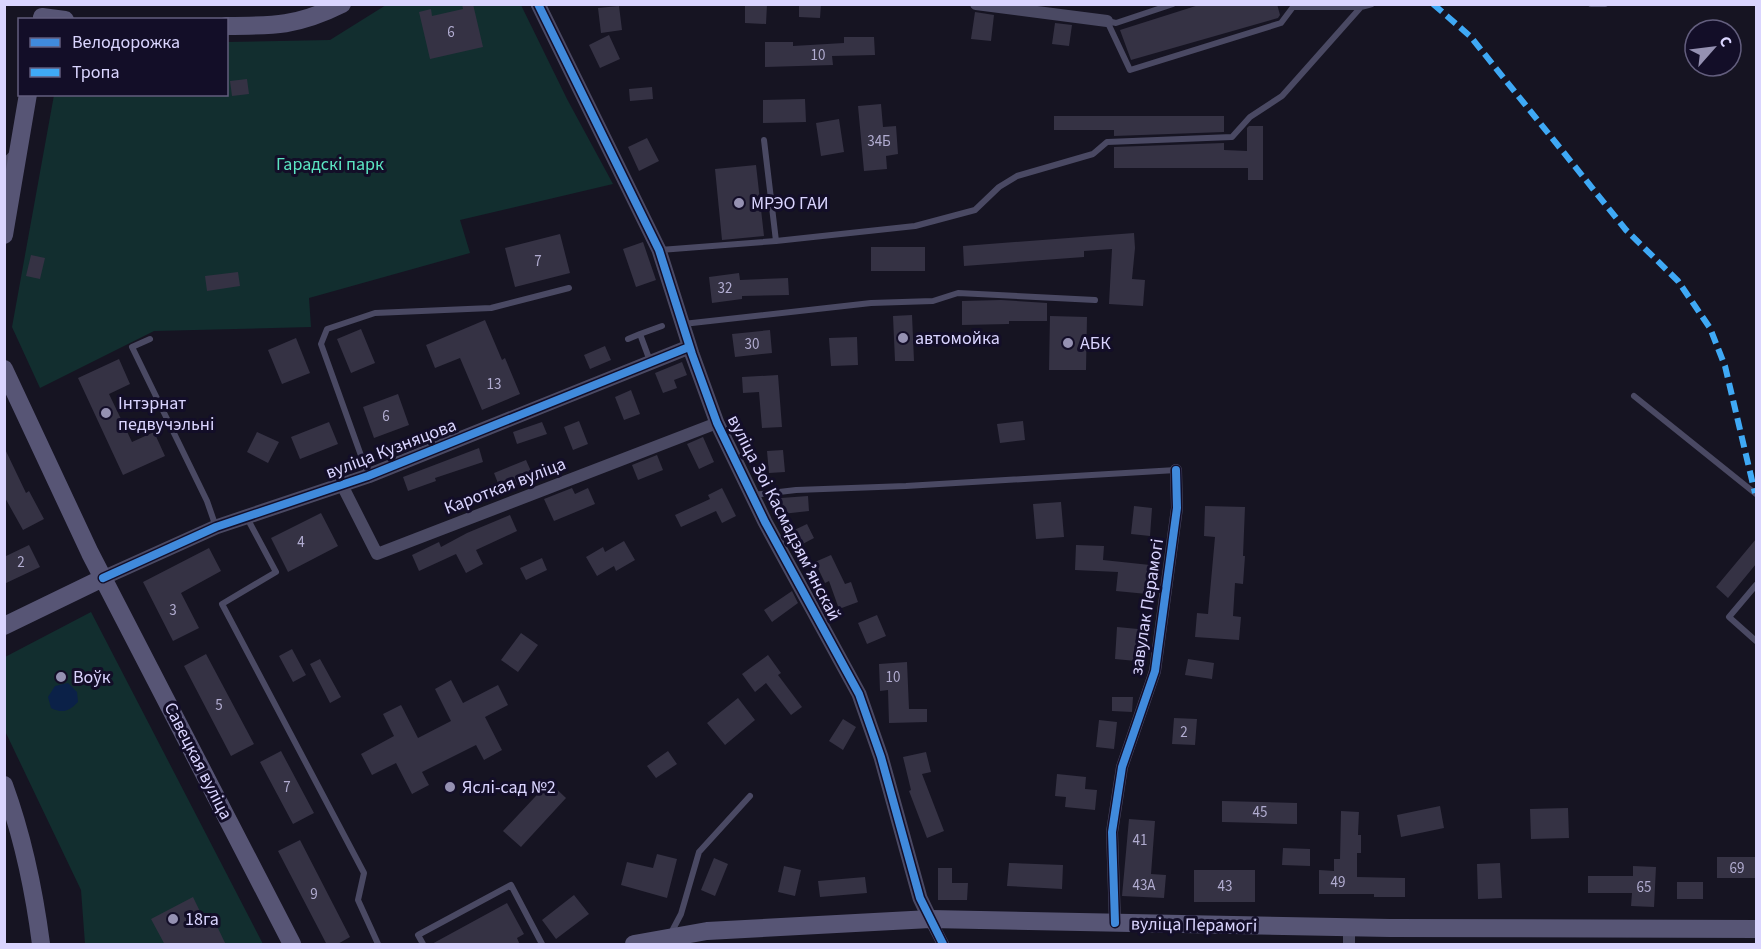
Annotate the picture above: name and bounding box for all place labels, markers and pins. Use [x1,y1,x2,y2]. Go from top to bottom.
place label: МРЭО ГАИ [751,191,829,216]
marker: МРЭО ГАИ [732,196,746,210]
place label: автомойка [915,326,1000,351]
marker: автомойка [896,331,910,345]
place label: АБК [1080,331,1111,356]
marker: АБК [1061,336,1075,350]
place label: Інтэрнат педвучэльні [118,391,214,437]
marker: Інтэрнат педвучэльні [99,406,113,420]
place label: Воўк [73,665,111,690]
marker: Воўк [54,670,68,684]
place label: Яслі-сад №2 [462,775,556,800]
marker: Яслі-сад №2 [443,780,457,794]
place label: 18га [185,907,219,932]
marker: 18га [166,912,180,926]

